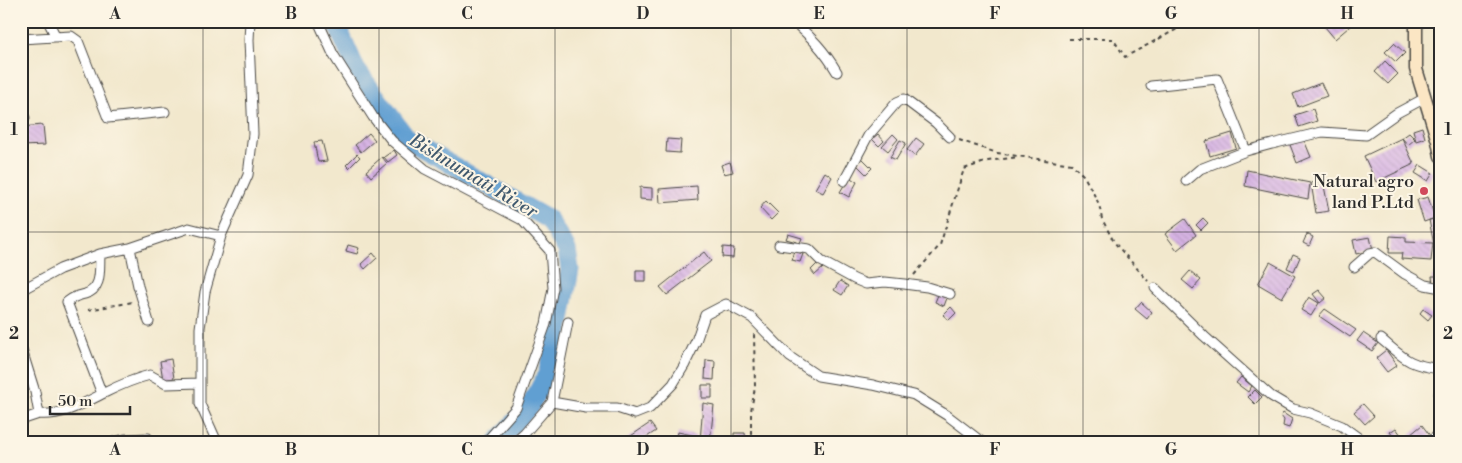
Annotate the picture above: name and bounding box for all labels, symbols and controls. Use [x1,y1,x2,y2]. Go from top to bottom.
text: A [108,4,121,24]
text: B [285,4,297,24]
text: C [461,4,473,24]
text: D [637,4,650,24]
text: E [813,4,825,24]
text: F [989,4,1001,24]
text: G [1165,4,1178,24]
text: H [1340,4,1354,24]
text: 1 [10,120,18,140]
text: 1 [1444,120,1452,140]
water label: Bishnumati River [404,128,543,224]
place label: Natural agro land P.Ltd [1313,170,1415,214]
marker: Natural agro land P.Ltd [1418,185,1430,197]
text: 2 [9,324,19,344]
text: 2 [1443,324,1453,344]
scale bar [50,383,130,415]
text: 50 m [58,392,92,411]
text: A [108,440,121,460]
text: B [285,440,297,460]
text: C [461,440,473,460]
text: D [637,440,650,460]
text: E [813,440,825,460]
text: F [989,440,1001,460]
text: G [1165,440,1178,460]
text: H [1340,440,1354,460]

